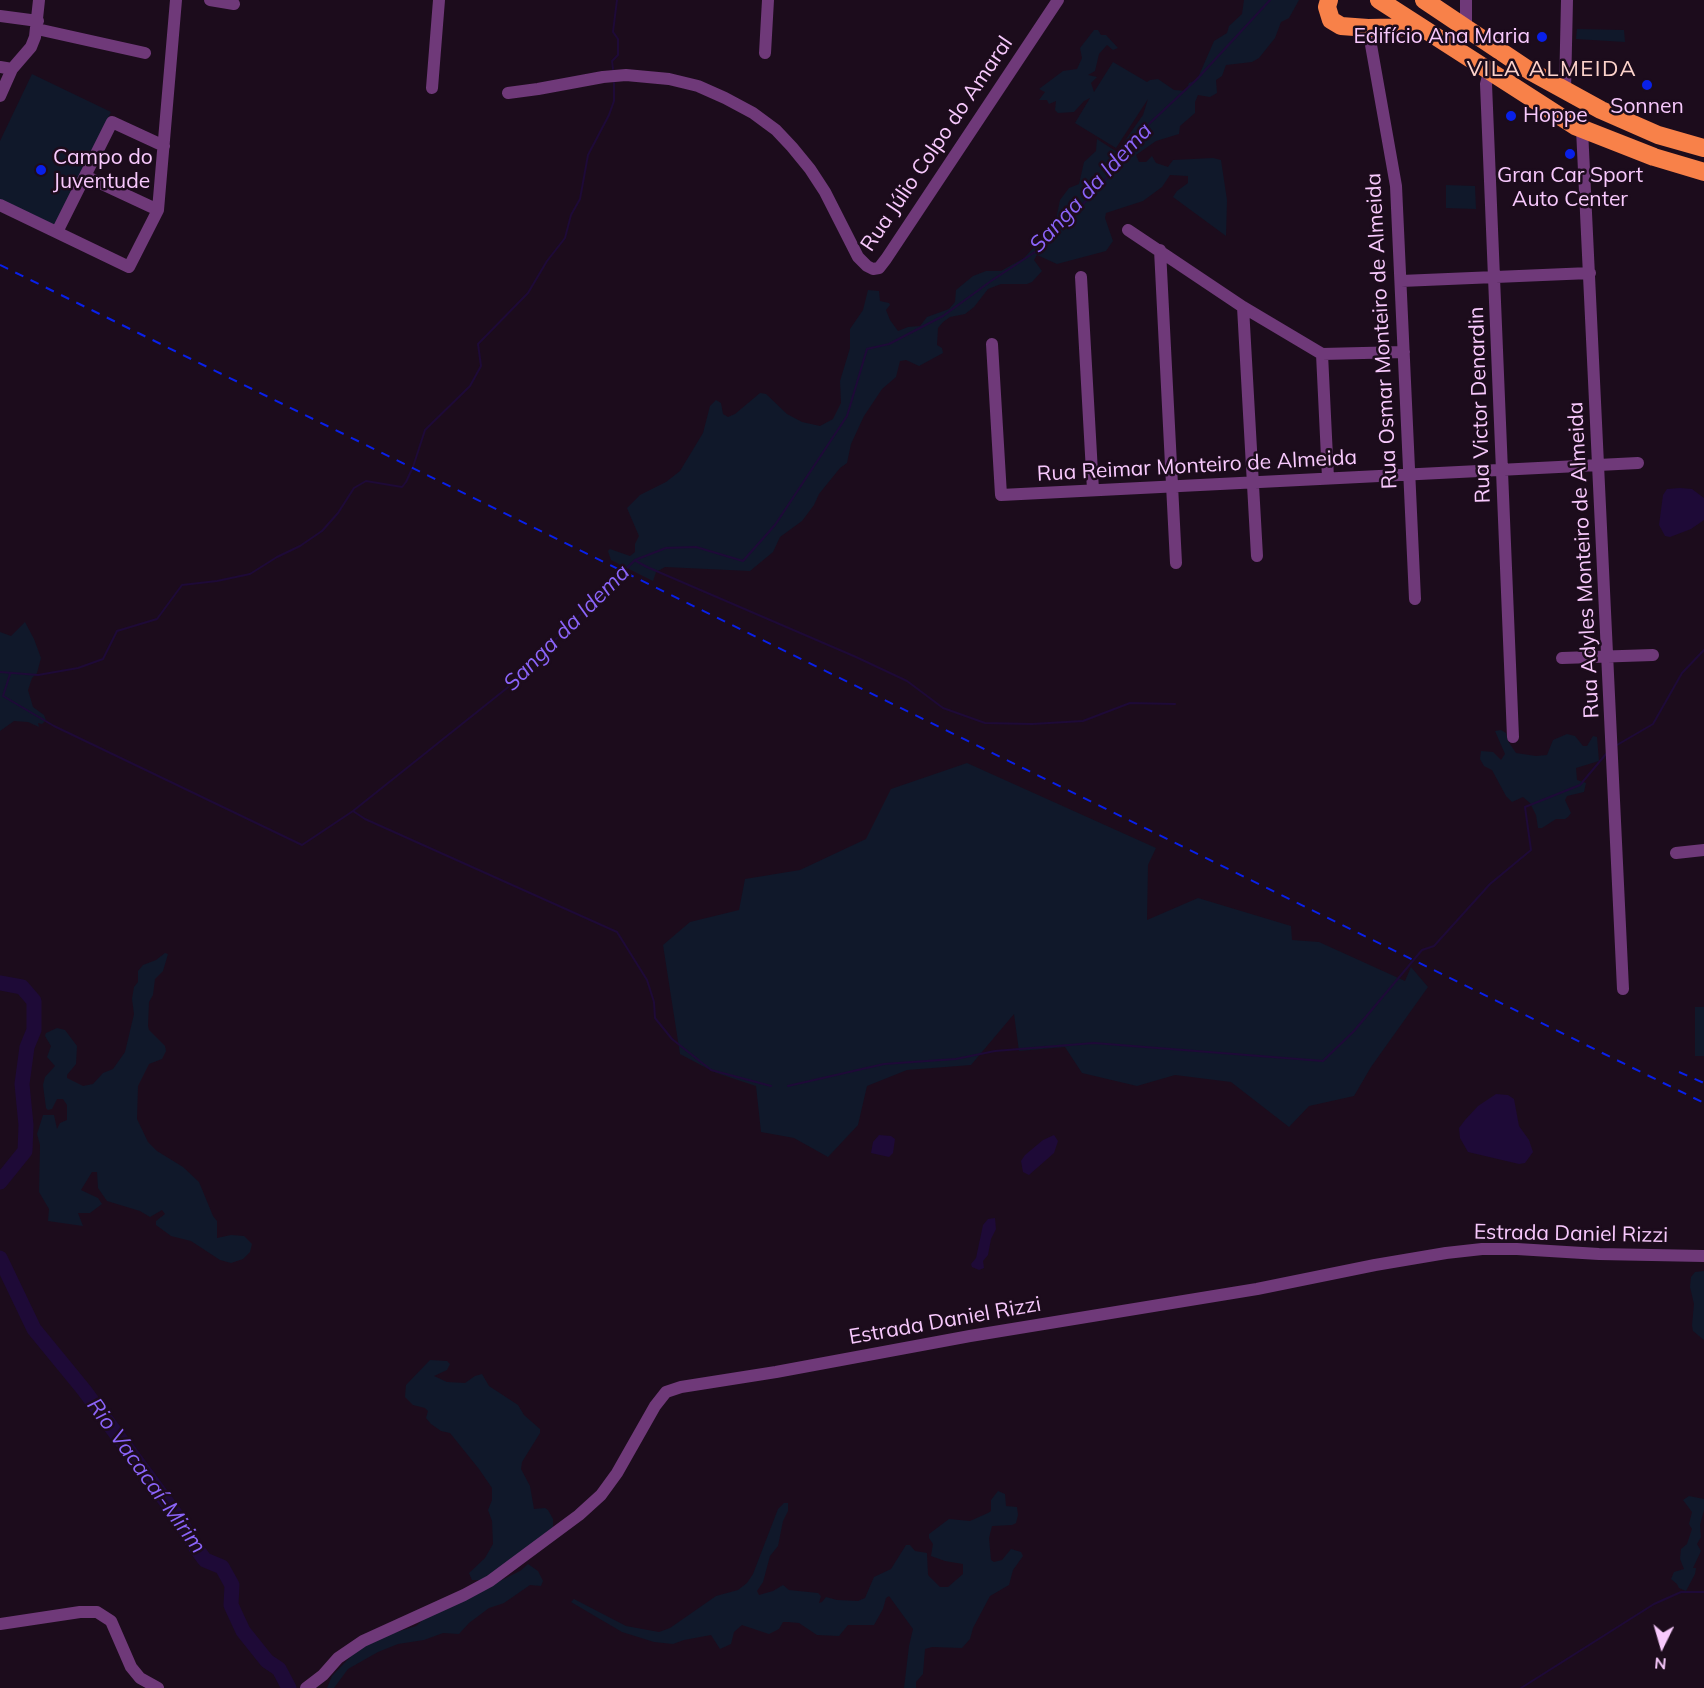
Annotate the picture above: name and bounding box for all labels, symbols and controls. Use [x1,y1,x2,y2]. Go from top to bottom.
place label: Edifício Ana Maria [1354,24,1530,50]
marker: Edifício Ana Maria [1535,30,1549,44]
street label: Rua Júlio Colpo do Amaral [856,32,1018,256]
district label: VILA ALMEIDA [1467,56,1637,82]
marker: Sonnen [1640,78,1654,92]
place label: Sonnen [1610,94,1684,120]
place label: Hoppe [1523,103,1588,129]
marker: Hoppe [1504,109,1518,123]
water label: Sanga da Idema [1024,118,1158,258]
place label: Campo do Juventude [53,145,153,195]
marker: Gran Car Sport Auto Center [1563,147,1577,161]
marker: Campo do Juventude [34,163,48,177]
place label: Gran Car Sport Auto Center [1497,163,1643,213]
street label: Rua Osmar Monteiro de Almeida [1361,172,1403,490]
street label: Rua Victor Denardin [1464,306,1496,504]
street label: Rua Adyles Monteiro de Almeida [1563,401,1605,719]
street label: Rua Reimar Monteiro de Almeida [1036,445,1358,487]
water label: Sanga da Idema [498,559,636,697]
street label: Estrada Daniel Rizzi [1474,1220,1668,1248]
street label: Estrada Daniel Rizzi [847,1292,1043,1350]
water label: Rio Vacacaí-Mirim [81,1393,211,1559]
north arrow [1632,1616,1692,1676]
text: N [1654,1653,1667,1674]

